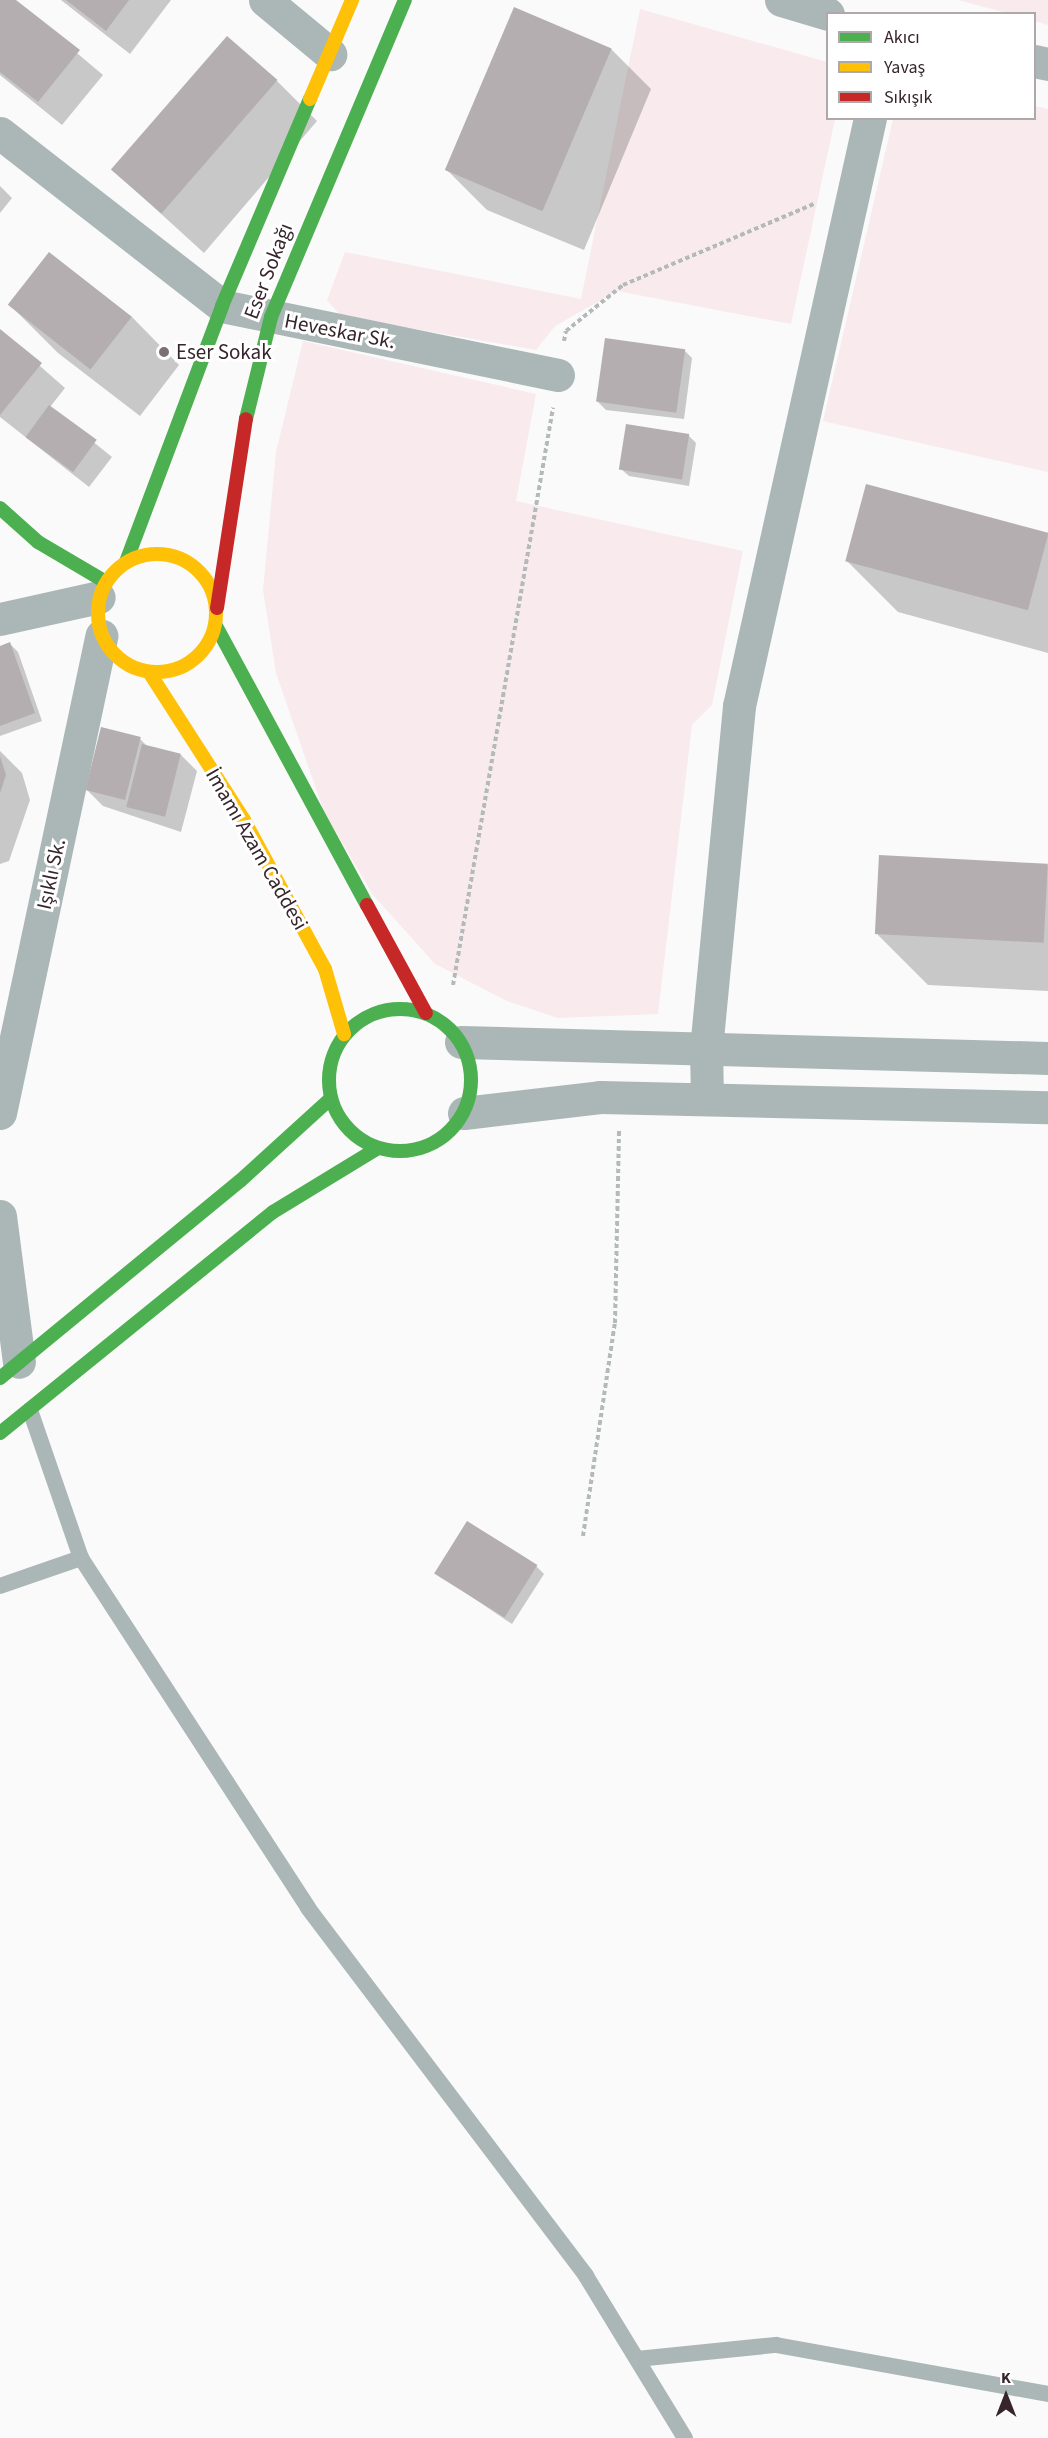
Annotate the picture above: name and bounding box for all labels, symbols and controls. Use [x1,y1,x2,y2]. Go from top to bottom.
legend [826,12,1036,120]
text: Akıcı [884,25,920,50]
text: Yavaş [884,55,925,80]
text: Sıkışık [884,85,932,110]
street label: Eser Sokağı [238,219,298,323]
street label: Heveskar Sk. [282,308,398,354]
place label: Eser Sokak [176,339,272,365]
marker: Eser Sokak [157,345,171,359]
street label: İmamı Azam Caddesi [200,764,314,934]
street label: Işıklı Sk. [31,836,71,912]
north arrow [976,2366,1036,2426]
text: K [1001,2367,1011,2389]

